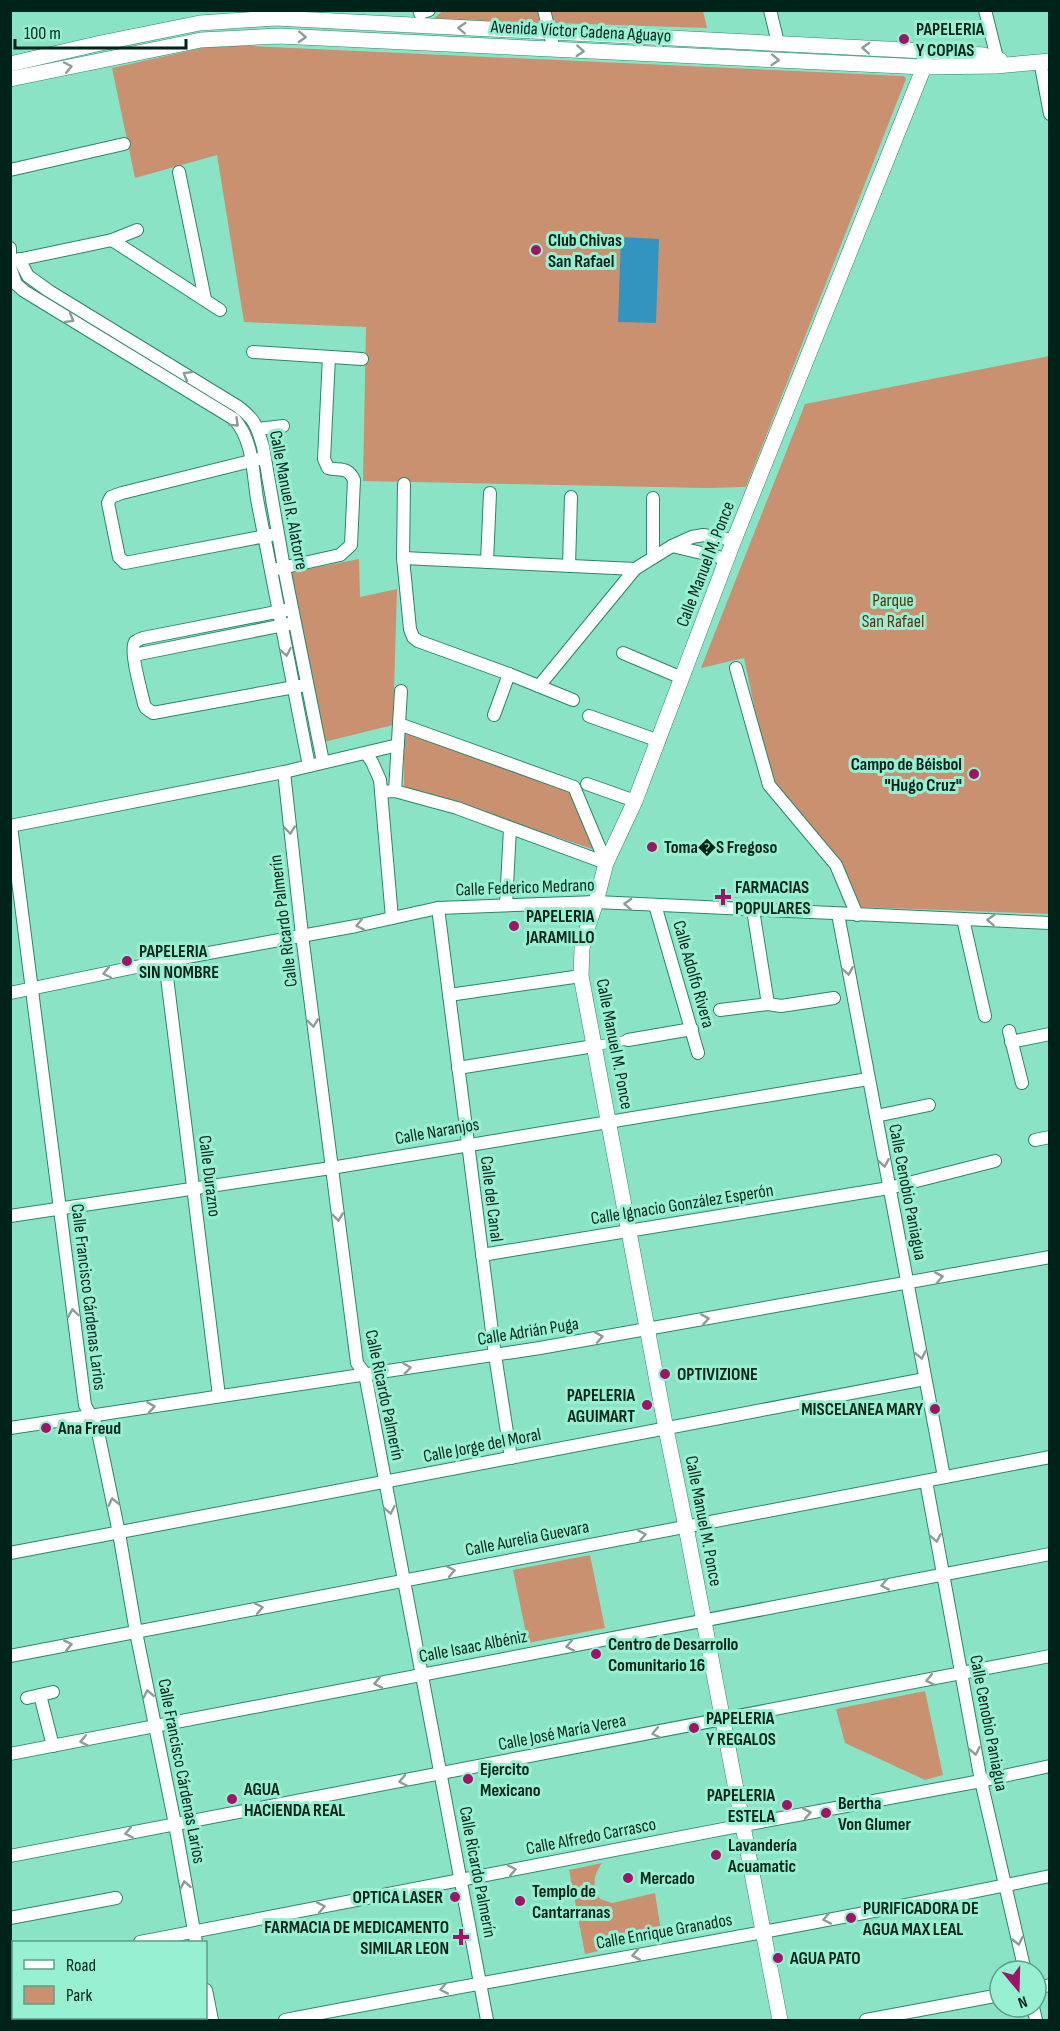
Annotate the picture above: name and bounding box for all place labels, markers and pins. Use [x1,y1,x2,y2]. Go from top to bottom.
place label: PAPELERIA Y COPIAS [916,19,985,61]
marker: PAPELERIA Y COPIAS [897,32,911,46]
place label: Club Chivas San Rafael [548,230,622,272]
marker: Club Chivas San Rafael [529,243,543,257]
place label: Campo de Béisbol "Hugo Cruz" [851,754,962,796]
marker: Campo de Béisbol "Hugo Cruz" [967,767,981,781]
place label: Toma�S Fregoso [664,837,777,858]
marker: Toma�S Fregoso [645,840,659,854]
place label: FARMACIAS POPULARES [735,877,811,919]
marker: FARMACIAS POPULARES [716,890,730,904]
place label: PAPELERIA JARAMILLO [525,906,595,948]
marker: PAPELERIA JARAMILLO [507,919,521,933]
place label: PAPELERIA SIN NOMBRE [139,941,219,983]
marker: PAPELERIA SIN NOMBRE [120,954,134,968]
place label: OPTIVIZIONE [677,1364,758,1385]
marker: OPTIVIZIONE [658,1367,672,1381]
place label: PAPELERIA AGUIMART [566,1385,635,1427]
marker: PAPELERIA AGUIMART [640,1398,654,1412]
place label: MISCELANEA MARY [801,1399,924,1420]
marker: MISCELANEA MARY [928,1402,942,1416]
place label: Ana Freud [57,1418,121,1439]
marker: Ana Freud [39,1421,53,1435]
place label: Centro de Desarrollo Comunitario 16 [608,1634,739,1676]
marker: Centro de Desarrollo Comunitario 16 [589,1647,603,1661]
place label: PAPELERIA Y REGALOS [706,1708,776,1750]
marker: PAPELERIA Y REGALOS [687,1721,701,1735]
place label: Ejercito Mexicano [480,1759,541,1801]
marker: Ejercito Mexicano [461,1772,475,1786]
place label: AGUA HACIENDA REAL [243,1779,345,1821]
place label: PAPELERIA ESTELA [707,1785,775,1827]
marker: AGUA HACIENDA REAL [225,1792,239,1806]
place label: Bertha Von Glumer [838,1793,911,1835]
marker: PAPELERIA ESTELA [780,1798,794,1812]
marker: Bertha Von Glumer [819,1806,833,1820]
place label: Lavandería Acuamatic [727,1835,797,1877]
marker: Lavandería Acuamatic [709,1848,723,1862]
place label: Mercado [640,1868,695,1889]
marker: Mercado [621,1871,635,1885]
place label: Templo de Cantarranas [532,1881,610,1923]
place label: OPTICA LASER [353,1887,443,1908]
marker: OPTICA LASER [448,1890,462,1904]
marker: Templo de Cantarranas [513,1894,527,1908]
place label: PURIFICADORA DE AGUA MAX LEAL [862,1898,979,1940]
marker: PURIFICADORA DE AGUA MAX LEAL [844,1911,858,1925]
place label: FARMACIA DE MEDICAMENTO SIMILAR LEON [264,1917,449,1959]
marker: FARMACIA DE MEDICAMENTO SIMILAR LEON [454,1930,468,1944]
place label: AGUA PATO [789,1948,861,1969]
marker: AGUA PATO [771,1951,785,1965]

